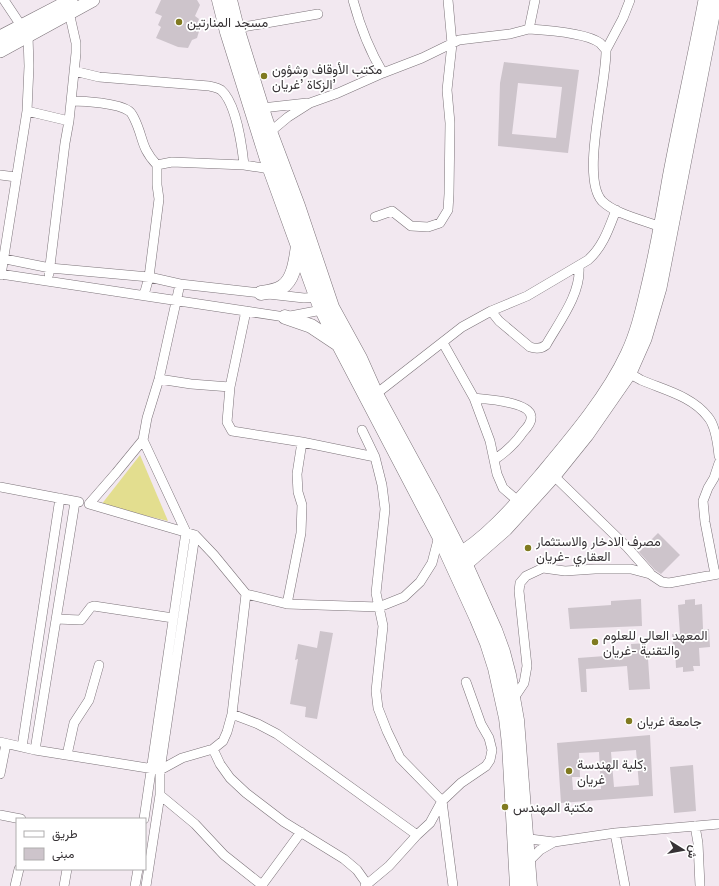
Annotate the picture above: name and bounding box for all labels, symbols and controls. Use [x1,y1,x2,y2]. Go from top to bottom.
place label: مسجد المنارتين [187,14,268,31]
marker: مسجد المنارتين [174,17,184,27]
place label: مكتب الأوقاف وشؤون الزكاة 'غريان' [272,61,382,93]
marker: مكتب الأوقاف وشؤون الزكاة 'غريان' [259,71,269,81]
place label: مصرف الادخار والاستثمار العقاري -غريان [535,533,661,567]
marker: مصرف الادخار والاستثمار العقاري -غريان [523,543,533,553]
place label: المعهد العالي للعلوم والتقنية -غريان [603,627,707,659]
marker: المعهد العالي للعلوم والتقنية -غريان [590,637,600,647]
place label: جامعة غريان [637,713,702,730]
marker: جامعة غريان [624,716,634,726]
place label: كلية الهندسة, غريان [577,756,647,788]
marker: كلية الهندسة, غريان [564,766,574,776]
place label: مكتبة المهندس [513,799,593,816]
marker: مكتبة المهندس [500,802,510,812]
legend [16,818,146,870]
text: طريق [52,826,78,842]
north arrow [663,830,703,870]
text: ش [685,844,701,860]
text: مبنى [52,846,74,862]

